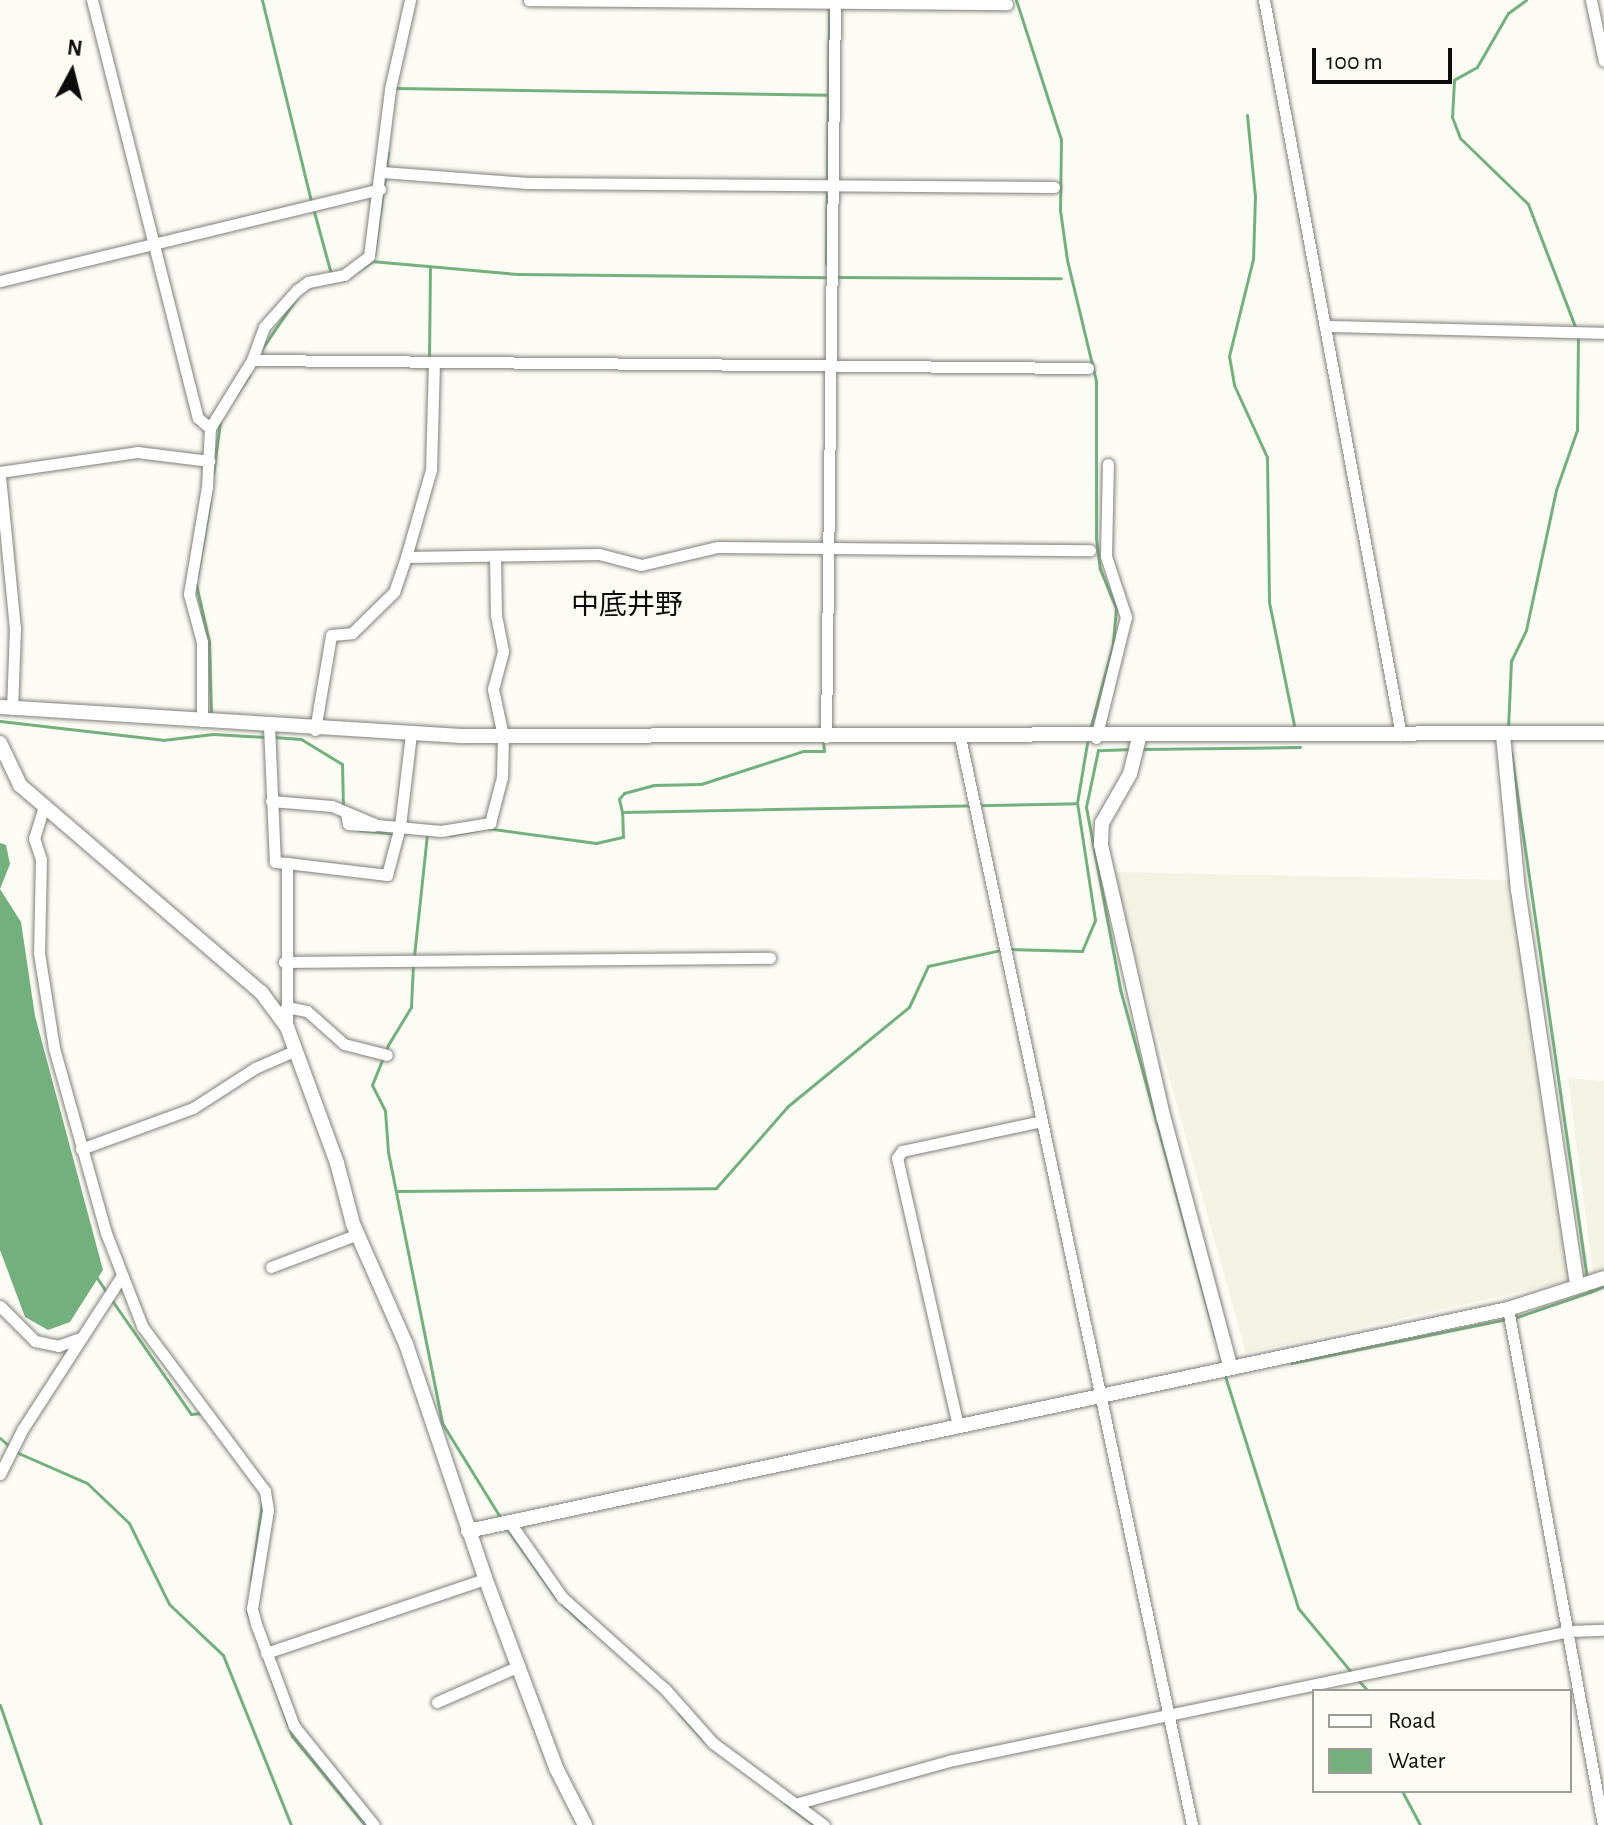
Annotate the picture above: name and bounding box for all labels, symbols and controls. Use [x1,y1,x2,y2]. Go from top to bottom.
north arrow [32,32,112,112]
scale bar [1316,32,1456,82]
text: N [66,36,84,60]
text: 100 m [1326,50,1383,74]
district label: 中底井野 [571,589,683,623]
legend [1312,1689,1572,1793]
text: Road [1388,1709,1436,1733]
text: Water [1388,1749,1445,1773]

